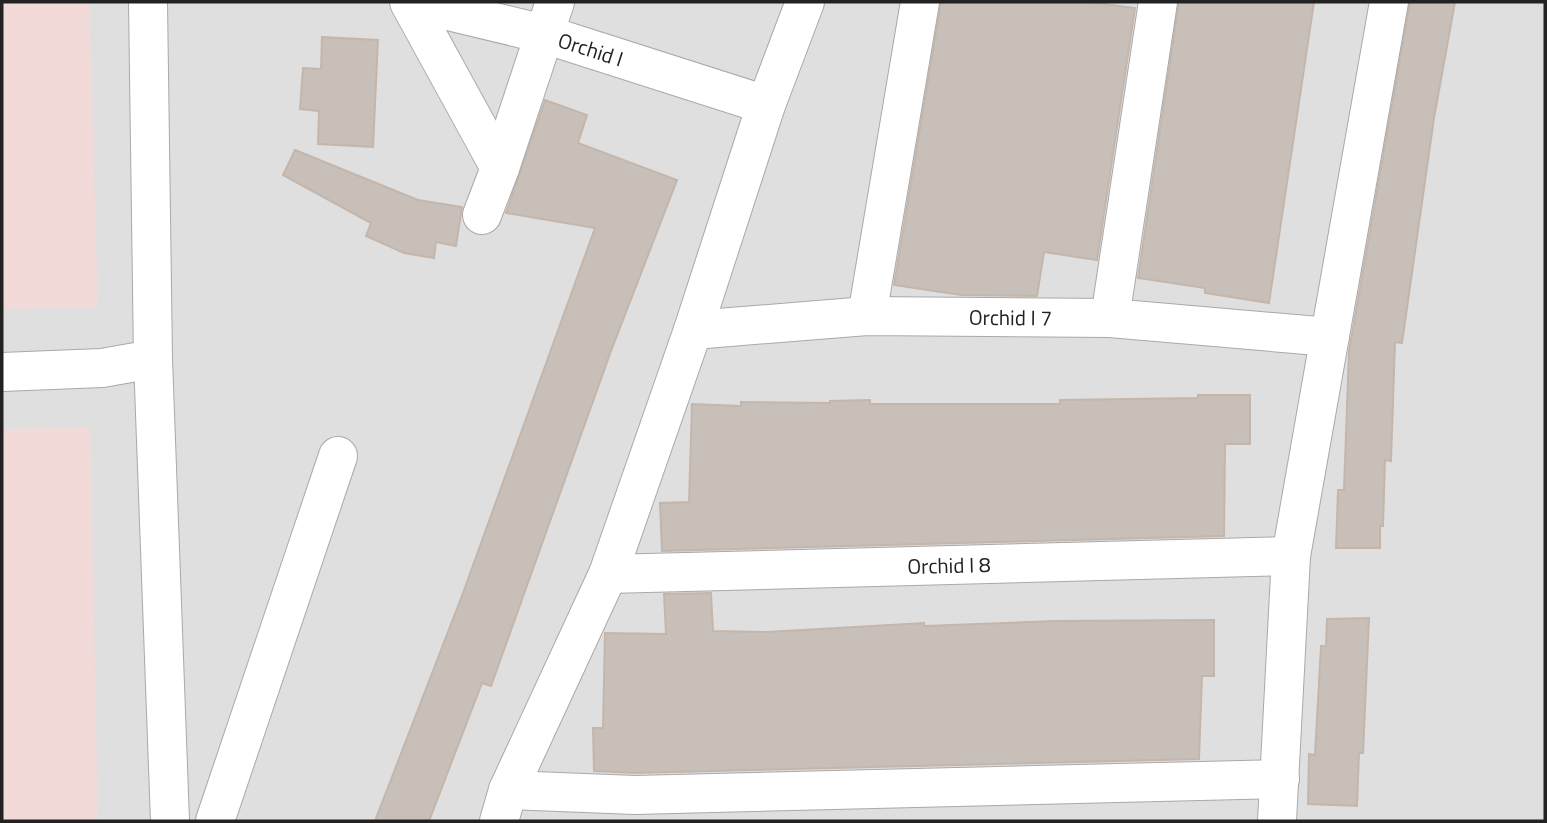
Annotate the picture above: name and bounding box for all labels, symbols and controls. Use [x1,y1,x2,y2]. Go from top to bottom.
street label: Orchid I [554,24,628,74]
street label: Orchid I 7 [969,301,1052,334]
street label: Orchid I 8 [907,548,991,582]

